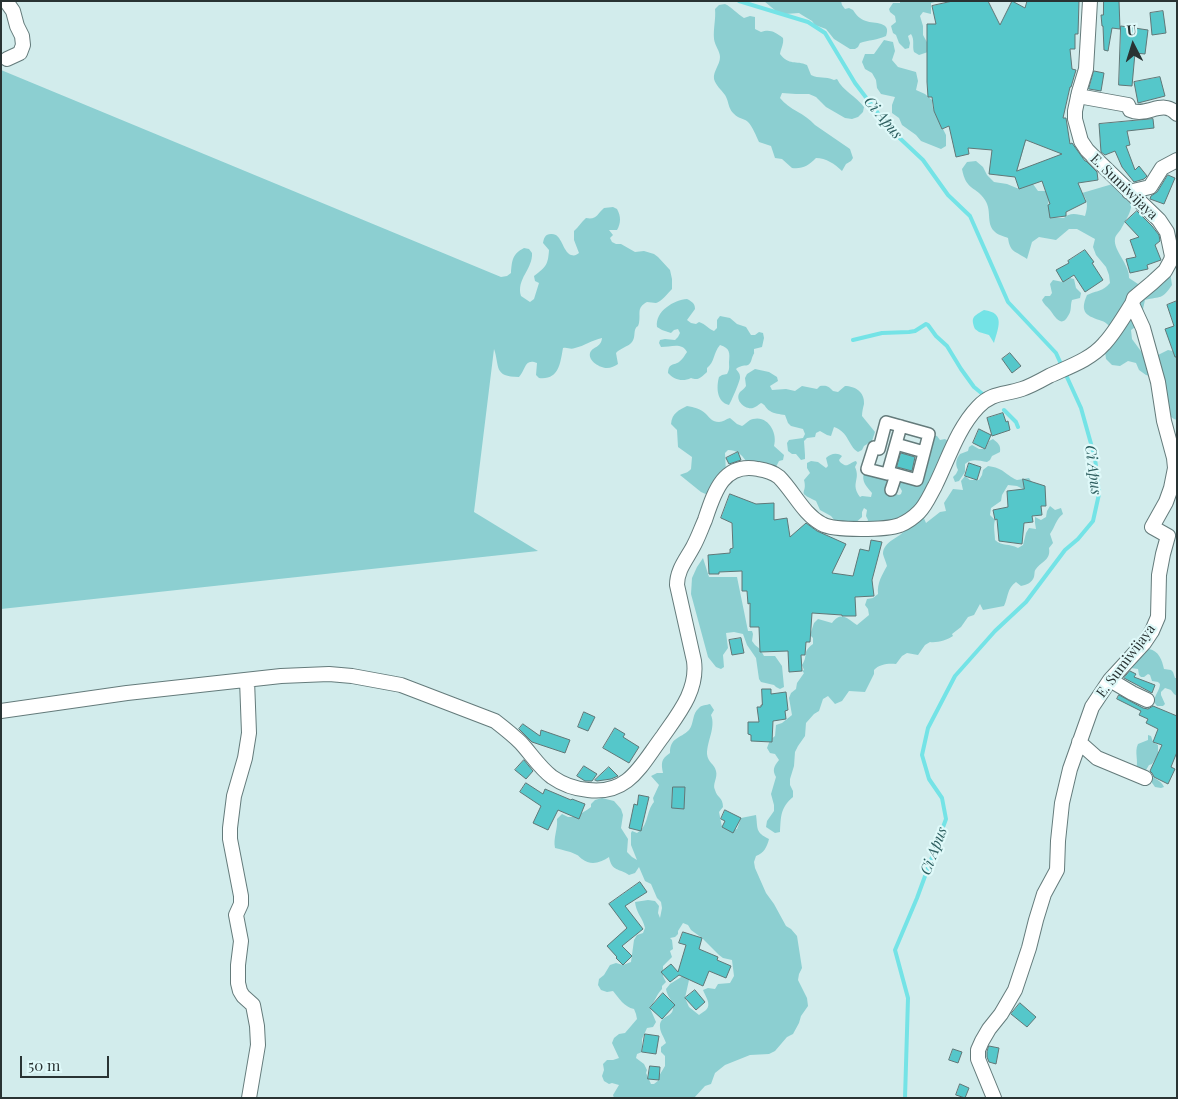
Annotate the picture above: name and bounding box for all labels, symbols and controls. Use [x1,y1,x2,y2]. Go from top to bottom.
north arrow [1108,20,1158,70]
text: U [1126,20,1137,39]
water label: Ci Apus [860,93,906,143]
street label: E. Sumiwijaya [1087,151,1161,223]
water label: Ci Apus [1081,444,1105,496]
street label: E. Sumiwijaya [1093,621,1159,701]
water label: Ci Apus [917,824,951,878]
scale bar [22,1046,111,1078]
text: 50 m [28,1055,60,1075]

